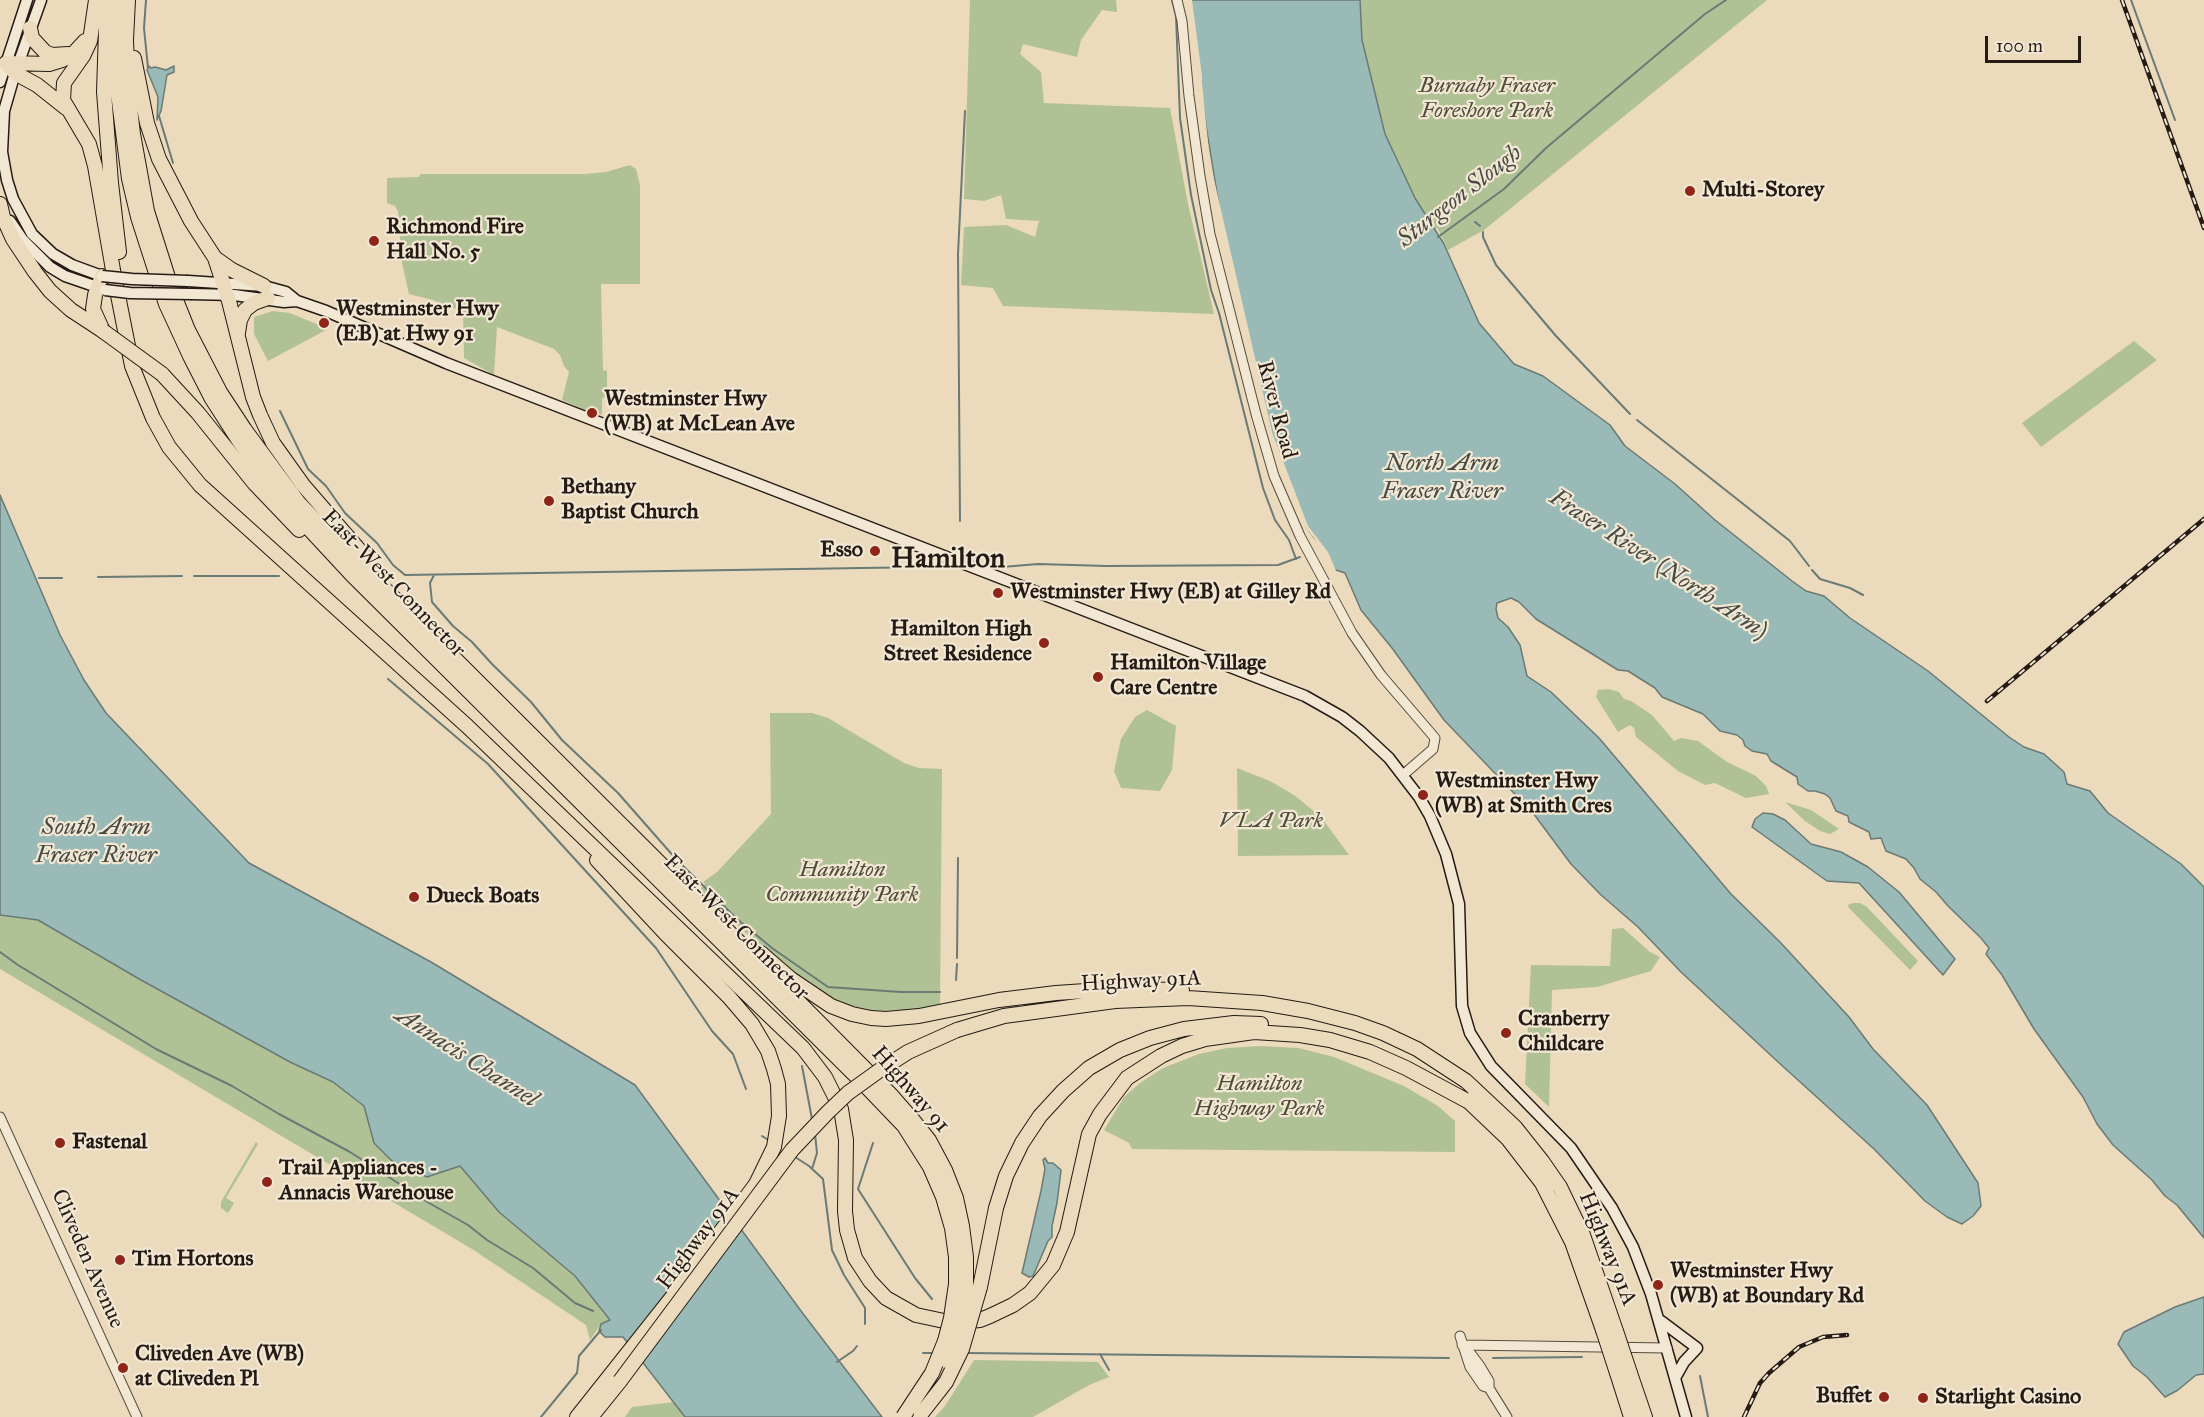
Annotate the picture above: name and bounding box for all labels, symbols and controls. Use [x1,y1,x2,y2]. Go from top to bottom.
scale bar [1988,24,2084,62]
text: 100 m [1996,35,2043,57]
park label: Burnaby Fraser Foreshore Park [1419,74,1555,125]
water label: Sturgeon Slough [1392,140,1528,254]
place label: Multi-Storey [1702,178,1824,204]
marker: Multi-Storey [1683,184,1697,198]
place label: Richmond Fire Hall No. 5 [386,215,524,266]
marker: Richmond Fire Hall No. 5 [367,234,381,248]
place label: Westminster Hwy (EB) at Hwy 91 [336,297,499,348]
marker: Westminster Hwy (EB) at Hwy 91 [317,316,331,330]
street label: River Road [1250,358,1302,462]
place label: Westminster Hwy (WB) at McLean Ave [604,387,795,439]
marker: Westminster Hwy (WB) at McLean Ave [585,406,599,420]
water label: North Arm Fraser River [1381,450,1503,506]
place label: Bethany Baptist Church [561,475,699,526]
water label: Fraser River (North Arm) [1544,484,1772,646]
marker: Bethany Baptist Church [542,494,556,508]
street label: East-West Connector [316,505,470,663]
place label: Esso [820,538,863,564]
district label: Hamilton [891,543,1005,577]
marker: Esso [868,544,882,558]
place label: Westminster Hwy (EB) at Gilley Rd [1010,580,1331,606]
marker: Westminster Hwy (EB) at Gilley Rd [991,586,1005,600]
place label: Hamilton High Street Residence [884,617,1032,668]
marker: Hamilton High Street Residence [1037,636,1051,650]
place label: Hamilton Village Care Centre [1110,651,1266,702]
marker: Hamilton Village Care Centre [1091,670,1105,684]
place label: Westminster Hwy (WB) at Smith Cres [1435,769,1612,820]
marker: Westminster Hwy (WB) at Smith Cres [1416,788,1430,802]
park label: VLA Park [1219,809,1323,835]
water label: South Arm Fraser River [35,814,157,870]
street label: East-West Connector [658,850,814,1006]
park label: Hamilton Community Park [765,858,919,909]
place label: Dueck Boats [426,884,539,910]
marker: Dueck Boats [407,890,421,904]
street label: Highway 91A [1080,966,1202,998]
water label: Annacis Channel [389,1001,543,1115]
place label: Cranberry Childcare [1518,1007,1609,1058]
marker: Cranberry Childcare [1499,1026,1513,1040]
street label: Highway 91 [865,1041,955,1139]
park label: Hamilton Highway Park [1194,1072,1324,1124]
place label: Fastenal [72,1130,147,1156]
marker: Fastenal [53,1136,67,1150]
place label: Trail Appliances - Annacis Warehouse [279,1156,454,1208]
marker: Trail Appliances - Annacis Warehouse [260,1175,274,1189]
street label: Highway 91A [652,1183,746,1295]
street label: Cliveden Avenue [45,1186,129,1332]
street label: Highway 91A [1572,1188,1642,1310]
place label: Tim Hortons [132,1247,254,1273]
marker: Tim Hortons [113,1253,127,1267]
place label: Westminster Hwy (WB) at Boundary Rd [1670,1259,1864,1310]
marker: Westminster Hwy (WB) at Boundary Rd [1651,1278,1665,1292]
place label: Cliveden Ave (WB) at Cliveden Pl [135,1342,304,1394]
marker: Cliveden Ave (WB) at Cliveden Pl [116,1361,130,1375]
place label: Buffet [1816,1384,1872,1410]
place label: Starlight Casino [1935,1385,2081,1411]
marker: Buffet [1877,1390,1891,1404]
marker: Starlight Casino [1916,1391,1930,1405]

